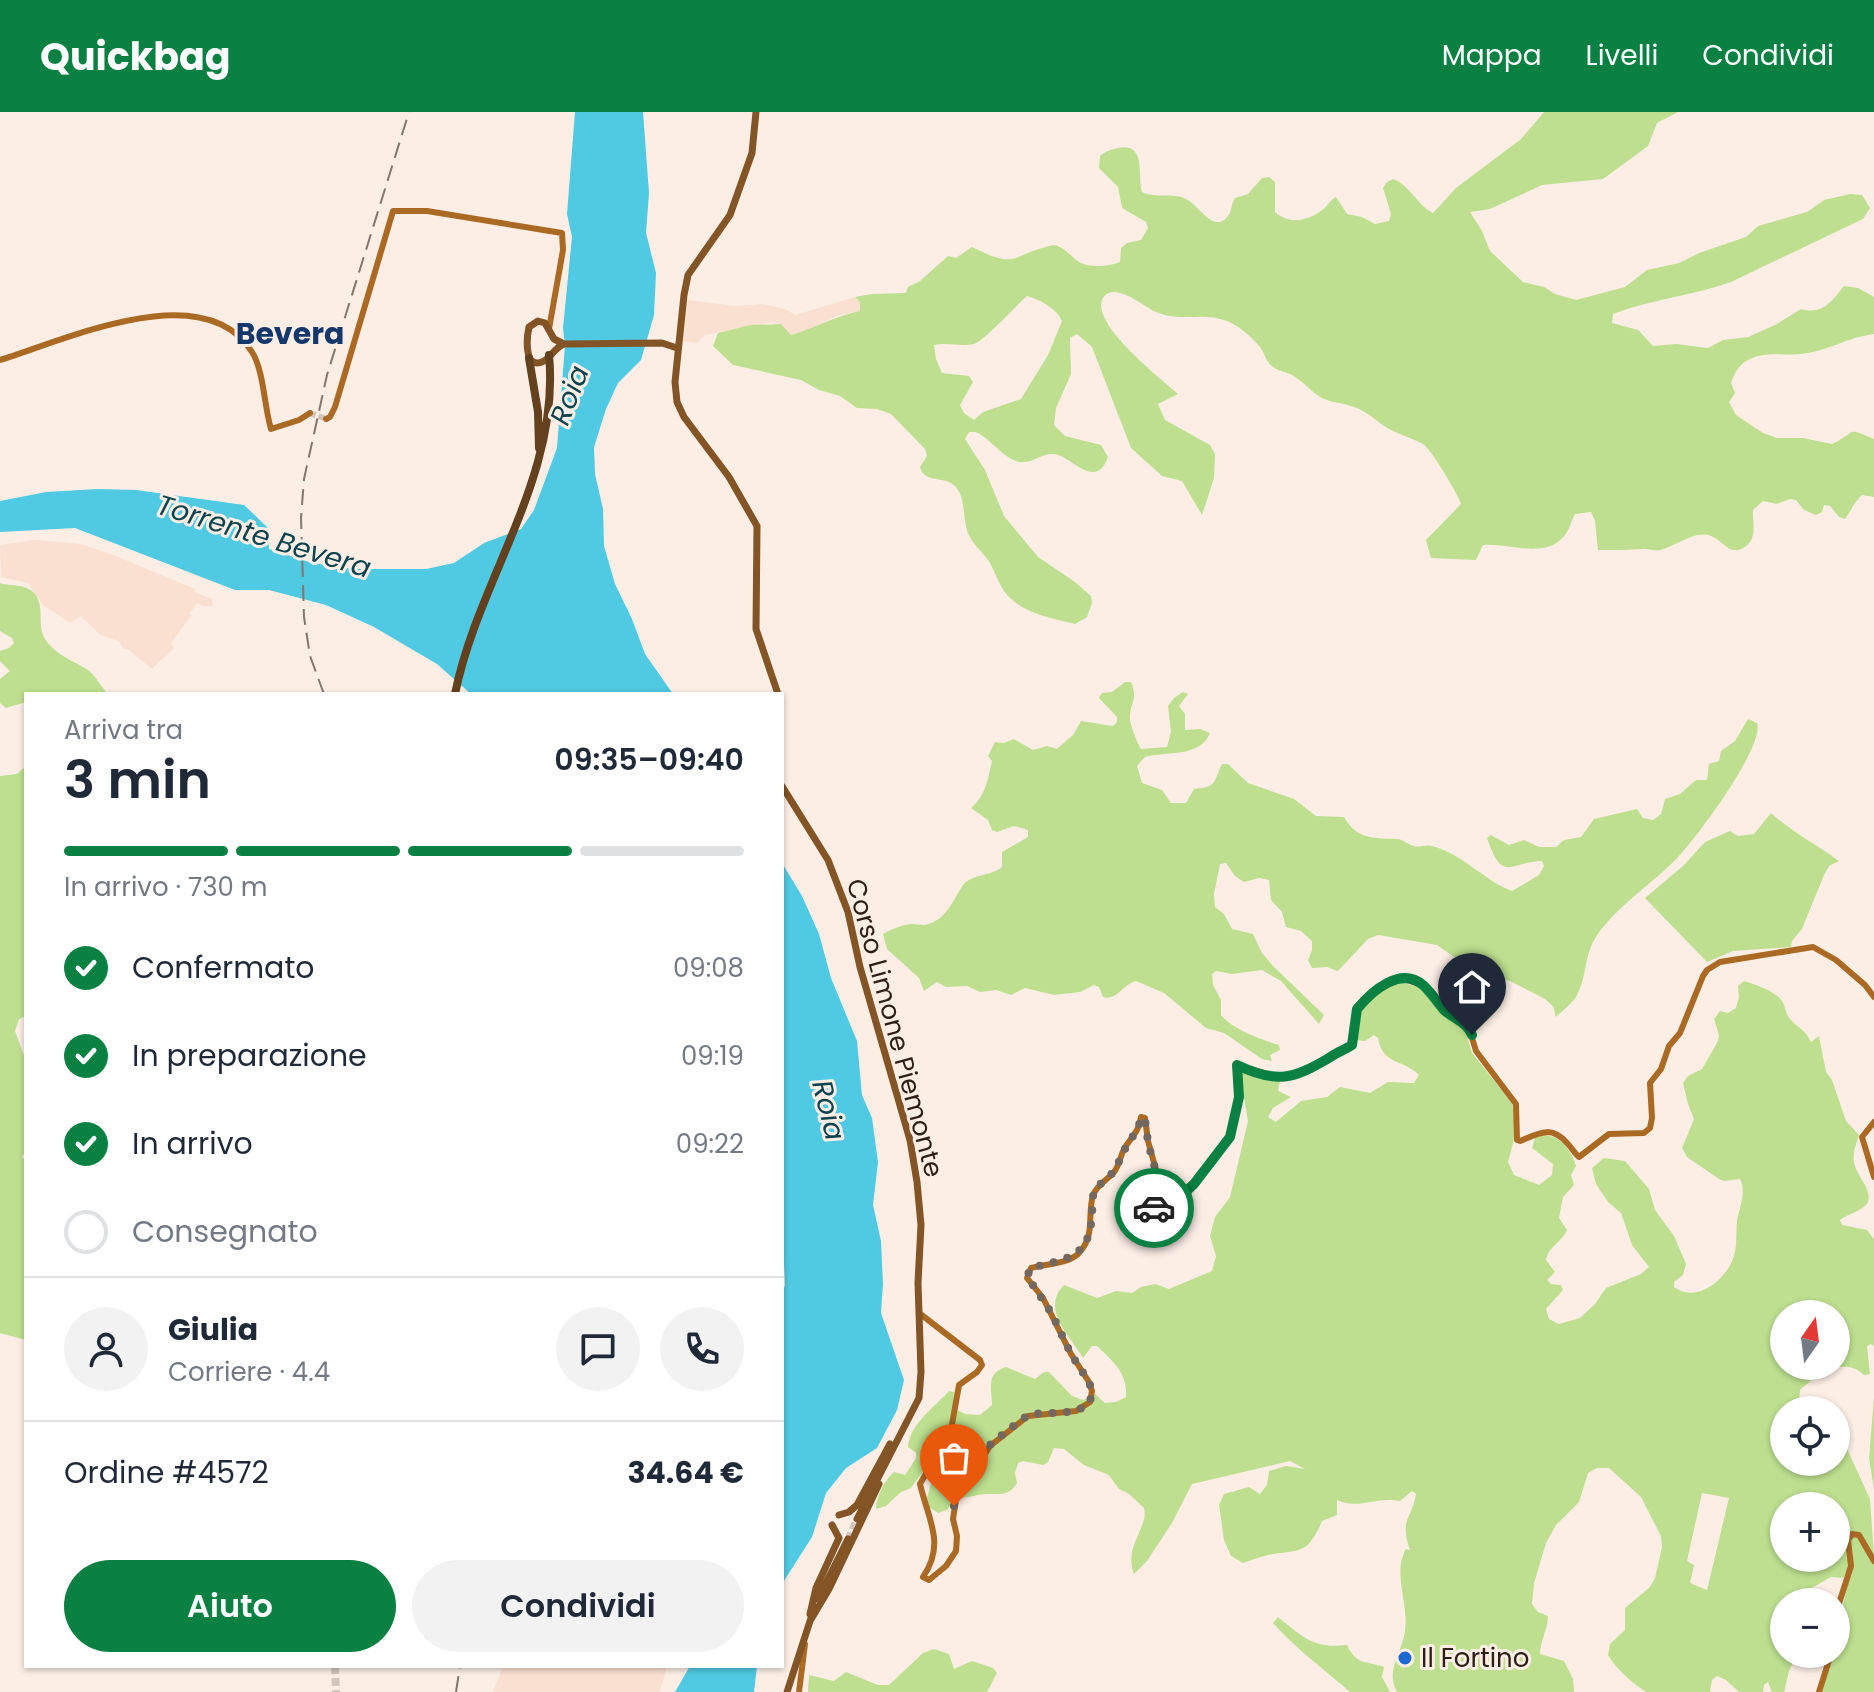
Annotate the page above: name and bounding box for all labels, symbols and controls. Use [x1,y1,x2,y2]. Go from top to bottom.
text: Quickbag [40,30,231,83]
text: Mappa [1442,36,1542,75]
text: Livelli [1586,36,1658,75]
text: Condividi [1702,36,1834,75]
district label: Bevera [236,312,344,355]
water label: Roia [540,360,599,431]
water label: Torrente Bevera [152,485,376,588]
text: Arriva tra [64,712,183,748]
text: 09:35–09:40 [554,738,744,781]
text: 3 min [64,743,211,816]
text: In arrivo · 730 m [64,869,268,905]
street label: Corso Limone Piemonte [838,875,952,1181]
icon: check [64,946,108,990]
text: Confermato [132,946,315,989]
text: 09:08 [673,950,744,986]
pin [1438,953,1506,1035]
icon: home [1450,965,1494,1009]
icon: check [64,1034,108,1078]
text: In preparazione [132,1034,367,1077]
text: 09:19 [681,1038,744,1074]
water label: Roia [802,1076,855,1144]
icon: check [64,1122,108,1166]
text: In arrivo [132,1122,253,1165]
text: 09:22 [676,1126,744,1162]
courier [1114,1168,1194,1248]
icon: car [1132,1186,1176,1230]
text: Consegnato [132,1210,318,1253]
north arrow [1770,1300,1850,1380]
map controls [1770,1300,1850,1668]
button: person [64,1307,148,1391]
button: chat [556,1307,640,1391]
button: phone [660,1307,744,1391]
text: Giulia [168,1308,258,1351]
text: Corriere · 4.4 [168,1354,330,1390]
button: locate [1770,1396,1850,1476]
pin [920,1424,988,1506]
icon: bag [932,1436,976,1480]
text: Ordine #4572 [64,1451,269,1494]
text: 34.64 € [627,1451,744,1494]
button: + [1770,1492,1850,1572]
button: Aiuto [64,1560,396,1652]
button: Condividi [412,1560,744,1652]
button: − [1770,1588,1850,1668]
place label: Il Fortino [1421,1640,1529,1676]
marker: Il Fortino [1396,1649,1414,1667]

